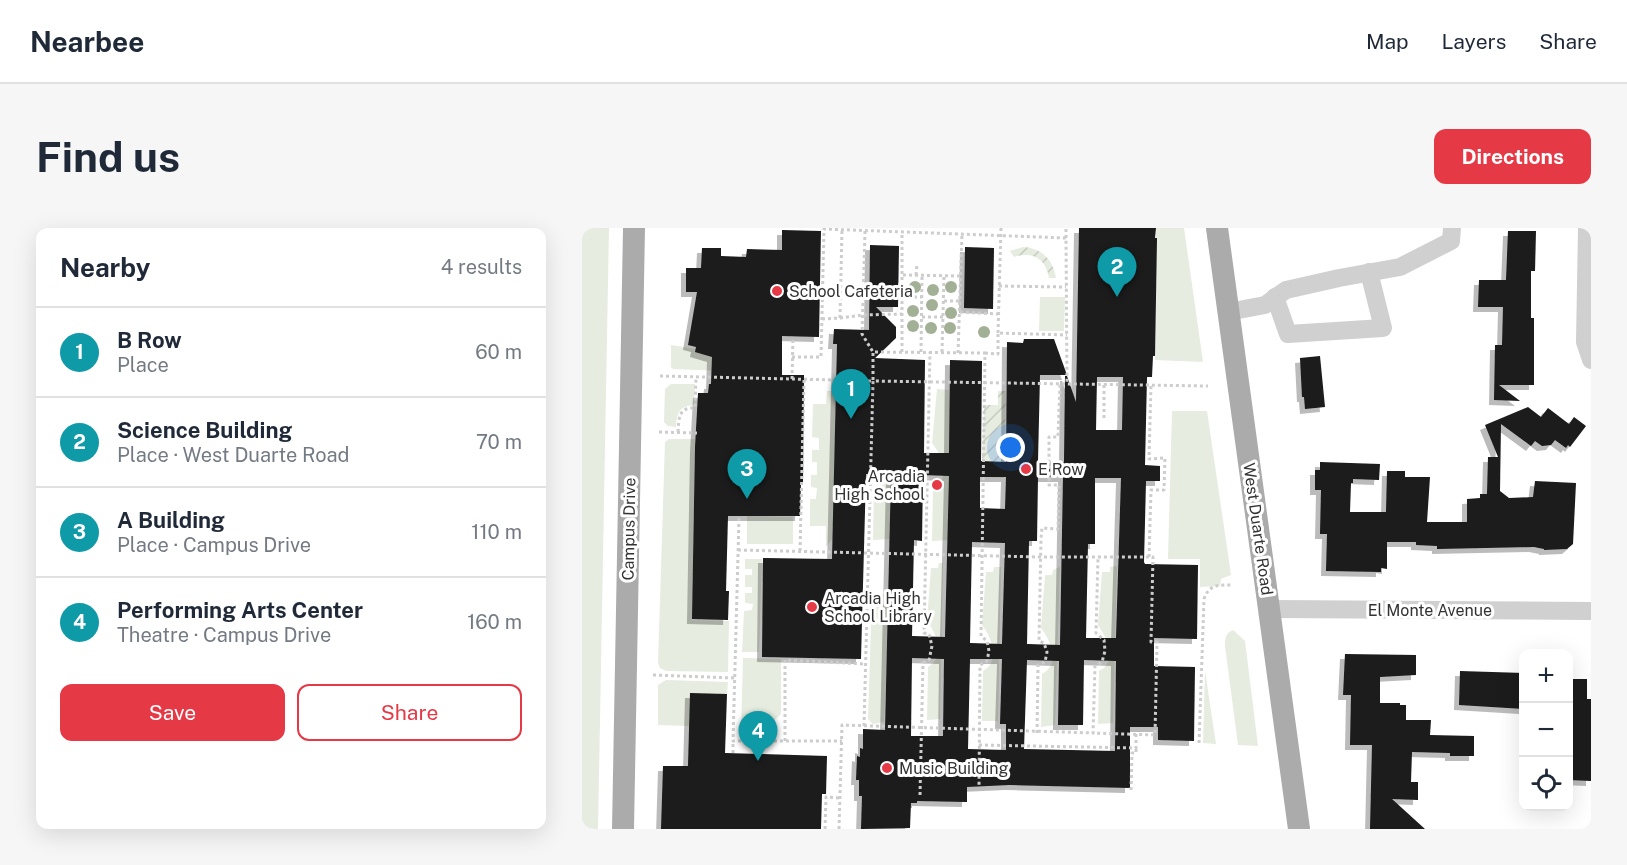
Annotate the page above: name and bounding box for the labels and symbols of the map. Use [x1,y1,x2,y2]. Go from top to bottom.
pin: 2 [1098,248,1136,297]
place label: School Cafeteria [789,282,913,301]
marker: School Cafeteria [770,284,784,298]
pin: 1 [832,370,870,419]
your location [996,433,1025,462]
pin: 3 [728,450,766,499]
place label: E Row [1038,460,1084,479]
marker: E Row [1019,462,1033,476]
street label: West Duarte Road [1239,462,1277,596]
place label: Arcadia High School [834,467,925,504]
street label: Campus Drive [619,478,639,580]
marker: Arcadia High School [930,478,944,492]
place label: Arcadia High School Library [824,589,932,626]
marker: Arcadia High School Library [805,600,819,614]
street label: El Monte Avenue [1368,601,1492,620]
pin: 4 [738,712,777,761]
place label: Music Building [899,759,1009,778]
marker: Music Building [880,761,894,775]

